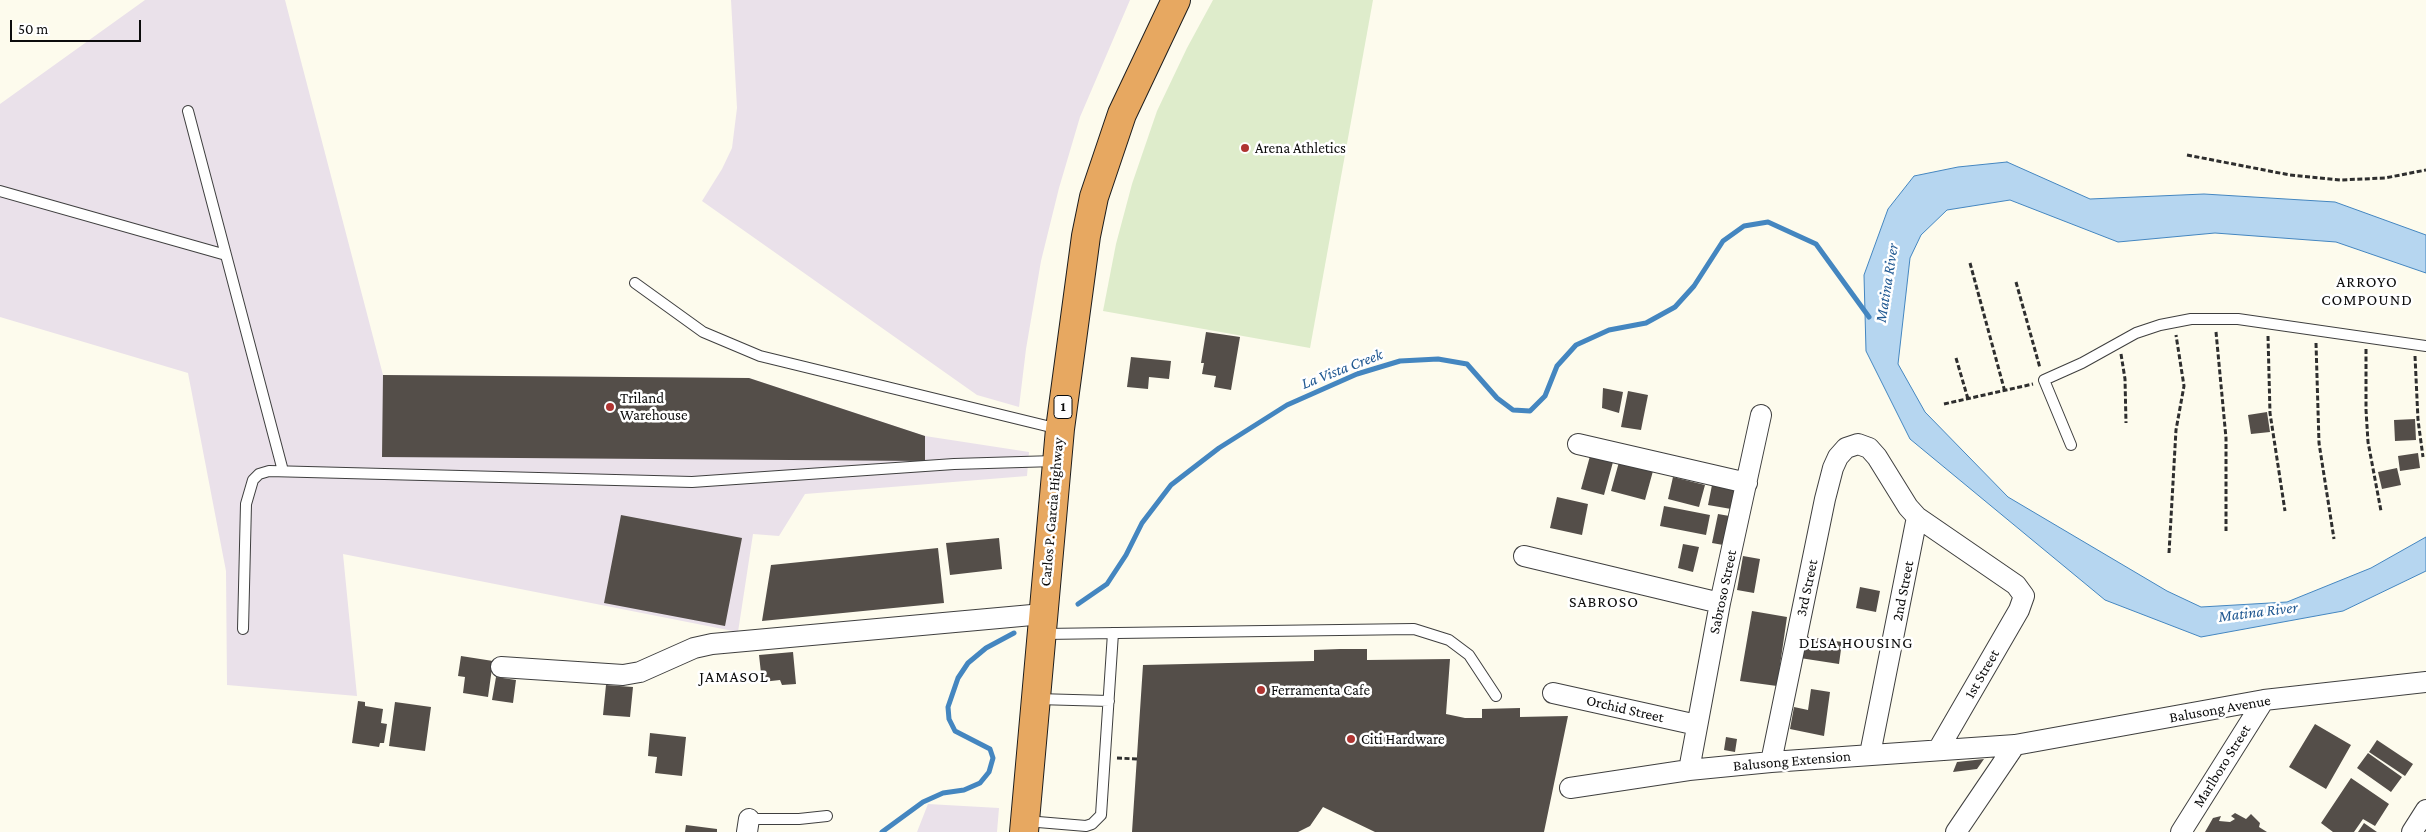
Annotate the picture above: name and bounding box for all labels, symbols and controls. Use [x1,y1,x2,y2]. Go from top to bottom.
scale bar [12,10,144,42]
text: 50 m [18,21,48,37]
place label: Arena Athletics [1255,139,1346,157]
marker: Arena Athletics [1239,142,1251,154]
water label: Matina River [1871,242,1903,324]
district label: ARROYO COMPOUND [2320,272,2414,310]
water label: La Vista Creek [1299,345,1385,393]
place label: Triland Warehouse [620,389,688,424]
road number: 1 [1054,396,1072,418]
marker: Triland Warehouse [604,401,616,413]
street label: Carlos P. Garcia Highway [1037,437,1067,587]
street label: Sabroso Street [1705,548,1741,636]
street label: 3rd Street [1792,558,1822,618]
street label: 2nd Street [1888,559,1918,623]
district label: SABROSO [1568,592,1640,612]
water label: Matina River [2217,598,2299,626]
district label: DLSA HOUSING [1797,633,1915,653]
street label: 1st Street [1961,646,2003,702]
district label: JAMASOL [698,667,770,687]
place label: Ferramenta Cafe [1271,681,1370,699]
marker: Ferramenta Cafe [1255,684,1267,696]
street label: Orchid Street [1584,691,1666,727]
street label: Balusong Avenue [2168,691,2272,727]
street label: Marlboro Street [2189,721,2255,811]
place label: Citi Hardware [1361,730,1445,748]
marker: Citi Hardware [1345,733,1357,745]
street label: Balusong Extension [1732,747,1852,775]

